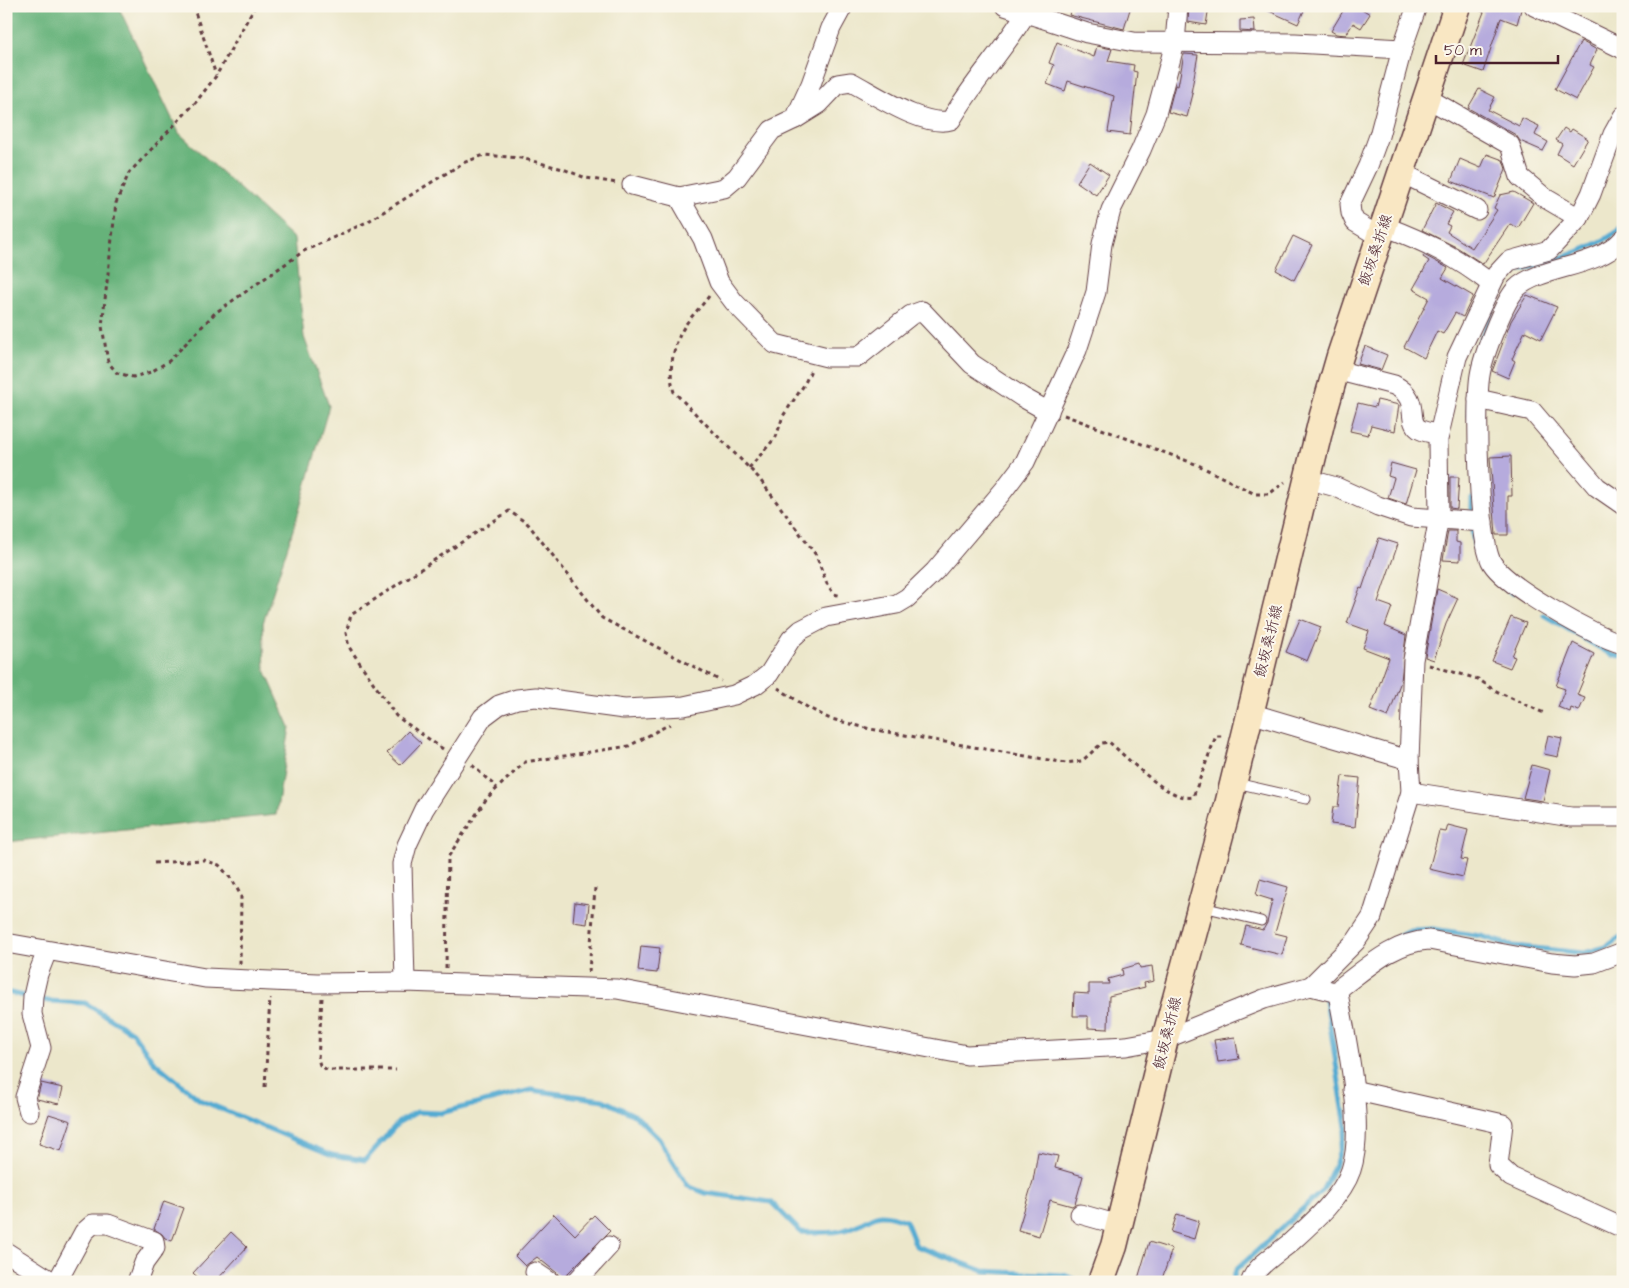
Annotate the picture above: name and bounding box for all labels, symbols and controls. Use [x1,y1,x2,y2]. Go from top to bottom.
scale bar [1436,32,1559,64]
text: 50 m [1444,40,1482,61]
street label: 飯坂桑折線 [1353,211,1398,289]
street label: 飯坂桑折線 [1249,602,1288,680]
street label: 飯坂桑折線 [1148,994,1187,1072]

